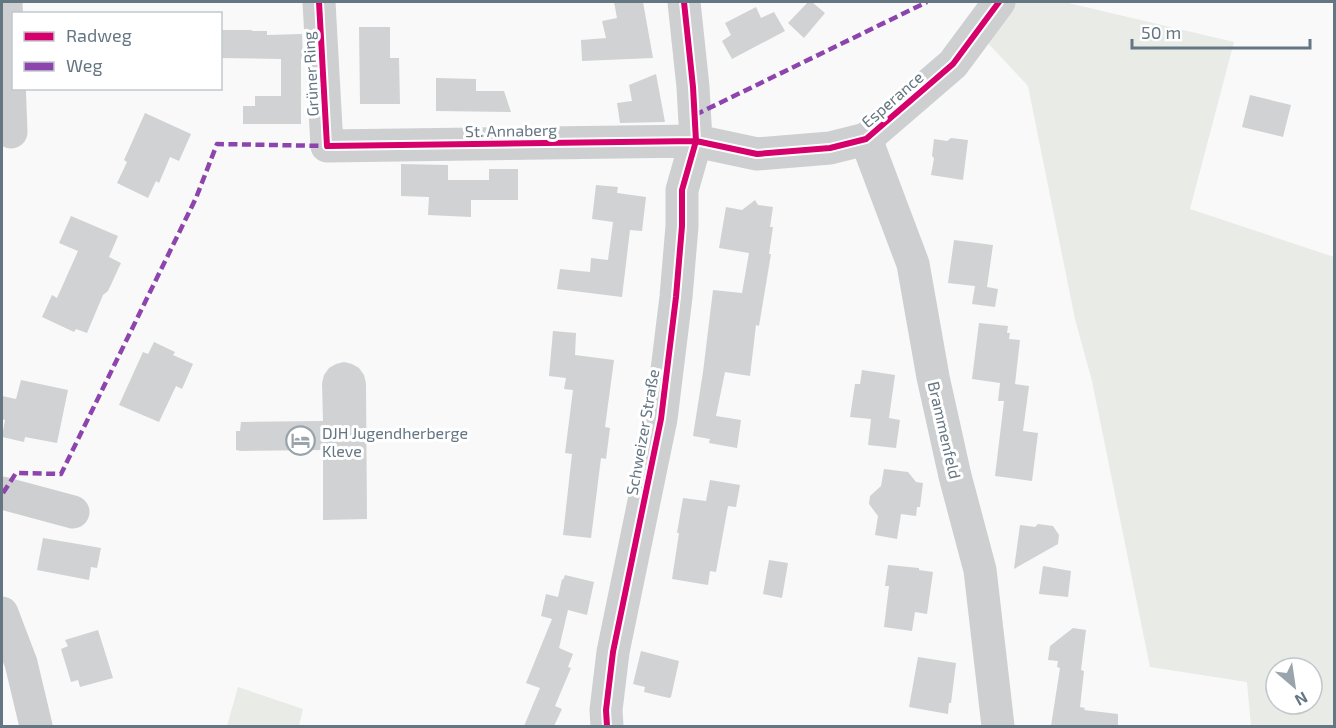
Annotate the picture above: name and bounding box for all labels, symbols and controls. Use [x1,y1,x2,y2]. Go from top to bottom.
legend [12,12,222,90]
scale bar [1132,12,1310,50]
text: 50 m [1141,21,1181,43]
text: Radweg [66,24,132,46]
street label: Grüner Ring [298,31,322,117]
text: Weg [66,54,102,76]
street label: Esperance [857,67,927,131]
street label: St. Annaberg [465,120,557,140]
street label: Schweizer Straße [622,367,662,497]
street label: Brammenfeld [925,379,965,481]
place label: DJH Jugendherberge Kleve [322,423,468,460]
hotel icon: DJH Jugendherberge Kleve [285,425,317,457]
north arrow [1264,656,1324,716]
text: N [1292,688,1311,711]

